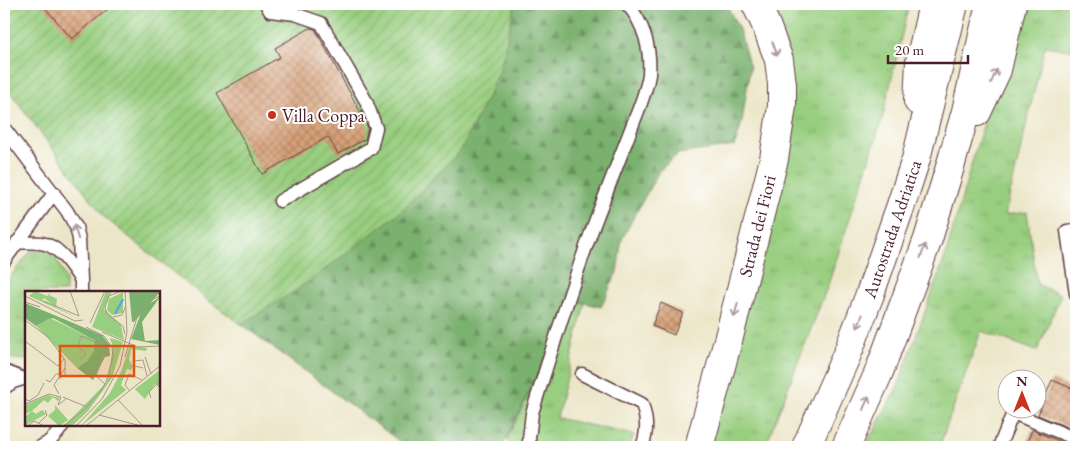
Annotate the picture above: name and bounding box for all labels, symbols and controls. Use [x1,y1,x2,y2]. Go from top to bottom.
scale bar [888,32,968,64]
text: 20 m [895,40,924,59]
one-way arrow [771,41,780,56]
one-way arrow [990,69,999,84]
place label: Villa Coppa [282,104,366,127]
marker: Villa Coppa [266,109,278,121]
street label: Autostrada Adriatica [857,156,927,302]
street label: Strada dei Fiori [733,172,781,279]
one-way arrow [71,224,81,240]
one-way arrow [919,244,928,259]
inset map [25,291,160,426]
one-way arrow [731,301,740,317]
one-way arrow [855,313,864,328]
north arrow [998,368,1048,418]
text: N [1016,372,1028,390]
one-way arrow [861,396,871,411]

